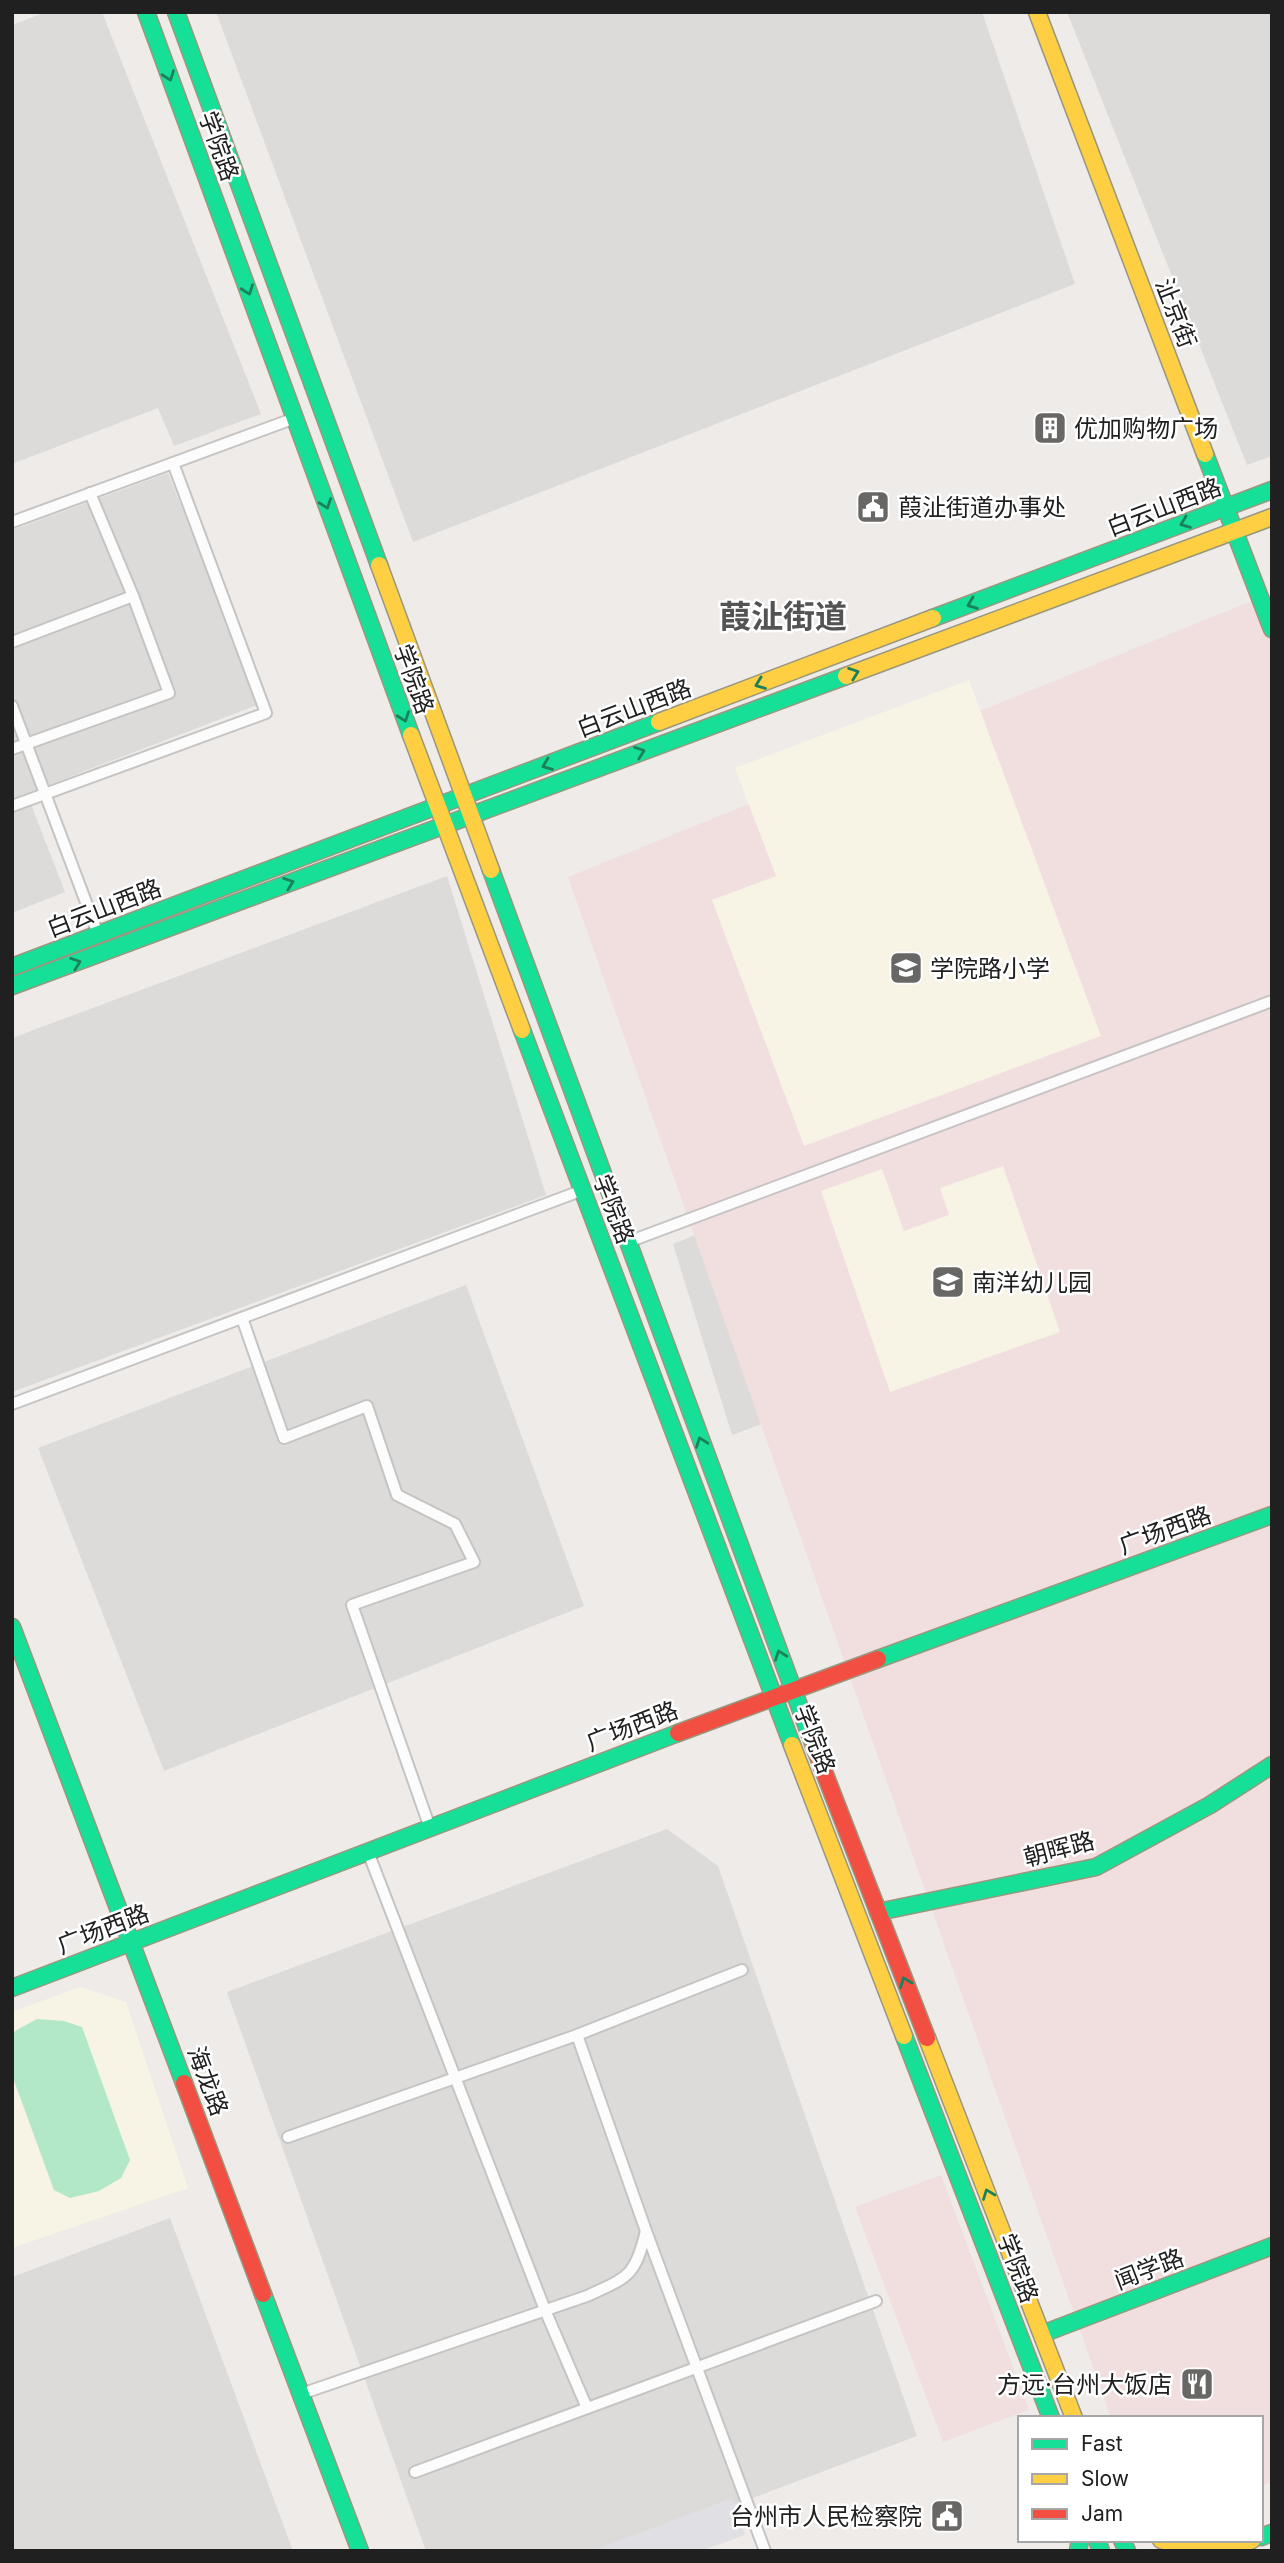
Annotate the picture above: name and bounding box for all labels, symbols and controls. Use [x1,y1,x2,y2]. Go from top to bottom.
one-way arrow [161,70,175,82]
street label: 学院路 [193,107,245,185]
street label: 沚京街 [1150,274,1202,352]
one-way arrow [240,283,254,295]
building icon: 优加购物广场 [1031,409,1069,447]
place label: 优加购物广场 [1074,414,1218,443]
street label: 白云山西路 [1103,472,1225,542]
public building icon: 葭沚街道办事处 [854,488,892,526]
place label: 葭沚街道办事处 [898,493,1066,522]
one-way arrow [318,497,332,509]
one-way arrow [1179,515,1192,529]
one-way arrow [967,595,979,609]
district label: 葭沚街道 [719,597,847,636]
street label: 学院路 [388,640,440,718]
one-way arrow [847,667,859,681]
street label: 白云山西路 [573,673,695,743]
one-way arrow [754,676,766,690]
one-way arrow [396,711,410,723]
one-way arrow [634,747,646,761]
one-way arrow [541,757,553,771]
street label: 白云山西路 [43,873,165,943]
one-way arrow [283,877,295,891]
school or university icon: 学院路小学 [887,949,925,987]
place label: 学院路小学 [930,954,1050,983]
one-way arrow [70,957,82,971]
street label: 学院路 [588,1170,640,1248]
school or university icon: 南洋幼儿园 [929,1263,967,1301]
place label: 南洋幼儿园 [972,1268,1092,1297]
one-way arrow [695,1436,709,1448]
street label: 广场西路 [1115,1500,1215,1560]
one-way arrow [774,1650,788,1662]
street label: 广场西路 [582,1695,682,1757]
street label: 学院路 [789,1700,841,1778]
street label: 朝晖路 [1020,1826,1098,1872]
street label: 广场西路 [53,1898,153,1960]
one-way arrow [900,1977,914,1989]
street label: 海龙路 [182,2042,234,2120]
one-way arrow [982,2189,996,2201]
street label: 学院路 [992,2229,1044,2307]
street label: 闻学路 [1110,2243,1188,2295]
restaurant icon: 方远·台州大饭店 [1178,2365,1216,2403]
place label: 方远·台州大饭店 [997,2370,1172,2399]
legend [1018,2416,1263,2542]
text: Fast [1081,2431,1123,2456]
text: Slow [1081,2466,1129,2491]
public building icon: 台州市人民检察院 [928,2497,966,2535]
text: Jam [1081,2501,1123,2526]
place label: 台州市人民检察院 [730,2502,922,2531]

